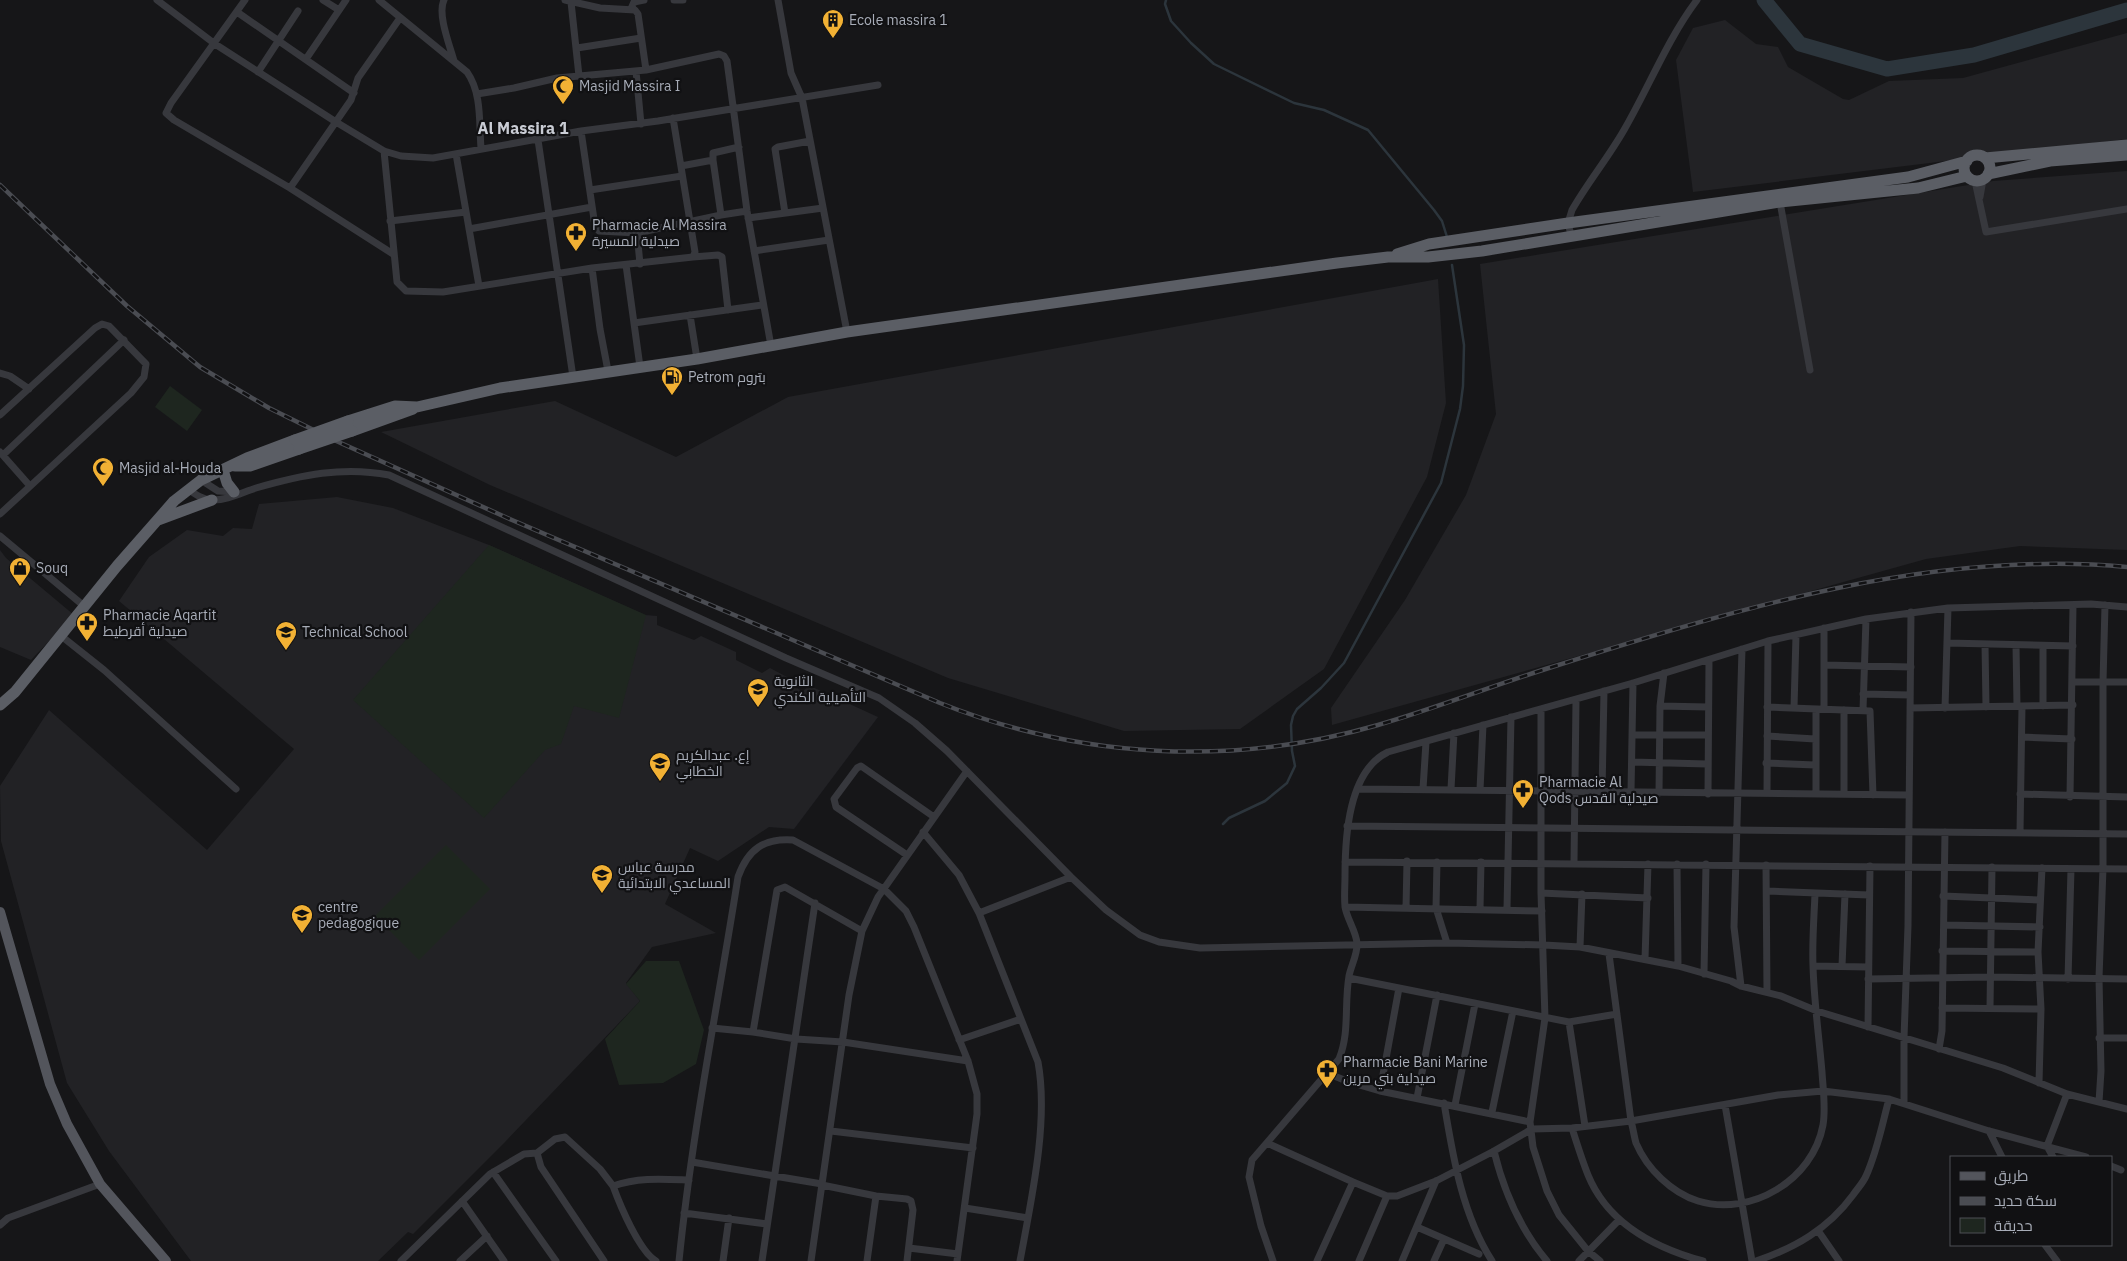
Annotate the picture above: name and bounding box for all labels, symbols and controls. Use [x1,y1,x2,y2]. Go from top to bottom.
building icon: Ecole massira 1 [821,8,845,39]
place label: Ecole massira 1 [849,11,948,29]
mosque icon: Masjid Massira I [551,74,575,105]
place label: Masjid Massira I [579,77,680,95]
district label: Al Massira 1 [477,118,569,138]
place label: Pharmacie Al Massira صيدلية المسيرة [592,216,727,250]
pharmacy icon: Pharmacie Al Massira صيدلية المسيرة [564,221,588,252]
fuel station icon: Petrom بتروم [660,365,684,396]
place label: Petrom بتروم [688,368,766,387]
mosque icon: Masjid al-Houda [91,456,115,487]
place label: Masjid al-Houda [119,459,222,477]
shop icon: Souq [8,556,32,587]
place label: Souq [36,559,68,577]
place label: Pharmacie Aqartit صيدلية أقرطيط [103,606,216,640]
pharmacy icon: Pharmacie Aqartit صيدلية أقرطيط [75,611,99,642]
school or university icon: Technical School [274,620,298,651]
place label: Technical School [302,623,408,641]
place label: الثانوية التأهيلية الكندي [774,672,866,709]
school or university icon: الثانوية التأهيلية الكندي [746,677,770,708]
place label: إع. عبدالكريم الخطابي [676,746,750,783]
school or university icon: إع. عبدالكريم الخطابي [648,751,672,782]
place label: Pharmacie Al Qods صيدلية القدس [1539,773,1658,807]
pharmacy icon: Pharmacie Al Qods صيدلية القدس [1511,778,1535,809]
place label: مدرسة عباس المساعدي الابتدائية [618,858,731,895]
school or university icon: مدرسة عباس المساعدي الابتدائية [590,863,614,894]
place label: centre pedagogique [318,898,400,932]
school or university icon: centre pedagogique [290,903,314,934]
place label: Pharmacie Bani Marine صيدلية بني مرين [1343,1053,1488,1090]
pharmacy icon: Pharmacie Bani Marine صيدلية بني مرين [1315,1058,1339,1089]
legend [1950,1156,2112,1246]
text: طريق [1994,1166,2028,1186]
text: سكة حديد [1994,1191,2057,1210]
text: حديقة [1994,1216,2033,1235]

